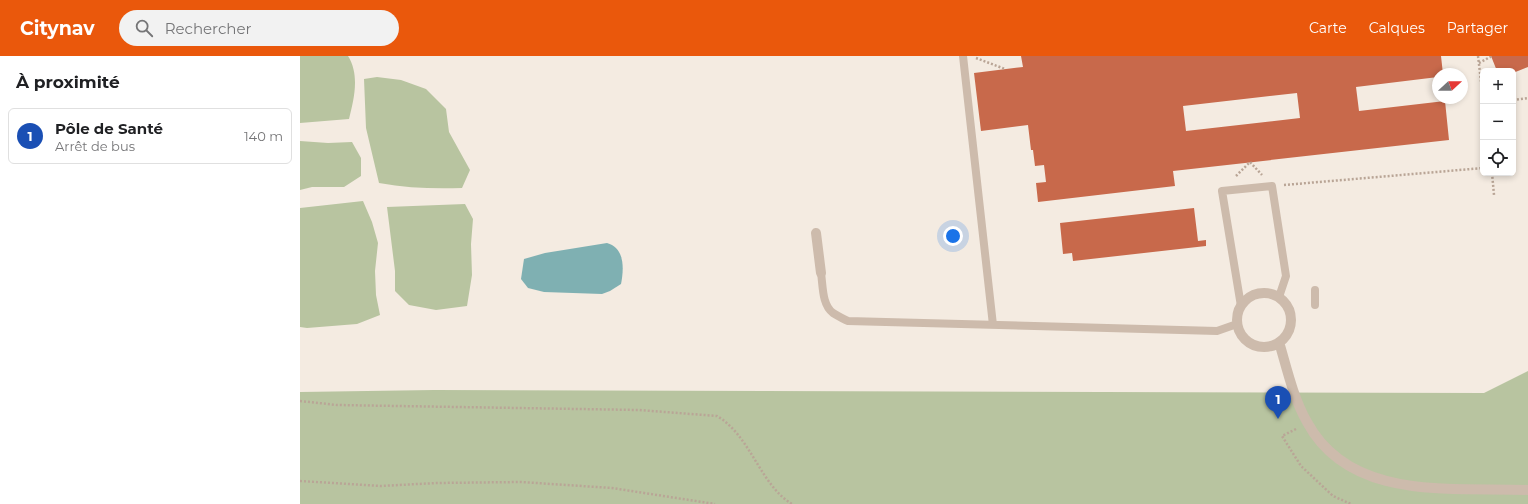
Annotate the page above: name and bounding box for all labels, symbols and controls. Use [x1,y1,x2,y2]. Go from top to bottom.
search box [119,10,399,46]
text: Citynav [20,17,95,40]
icon: search [133,17,155,39]
text: Rechercher [165,19,251,38]
text: Carte [1309,19,1347,37]
text: Calques [1369,19,1425,37]
text: Partager [1447,19,1508,37]
north arrow [1432,68,1468,104]
map controls [1480,68,1516,176]
button: + [1480,68,1516,104]
text: À proximité [16,72,120,92]
button: − [1480,104,1516,140]
text: Pôle de Santé [55,119,163,138]
text: 1 [27,128,33,144]
text: 140 m [244,128,283,144]
text: Arrêt de bus [55,138,135,154]
button: locate [1480,140,1516,176]
your location [943,226,963,246]
pin: 1 [1265,386,1291,419]

